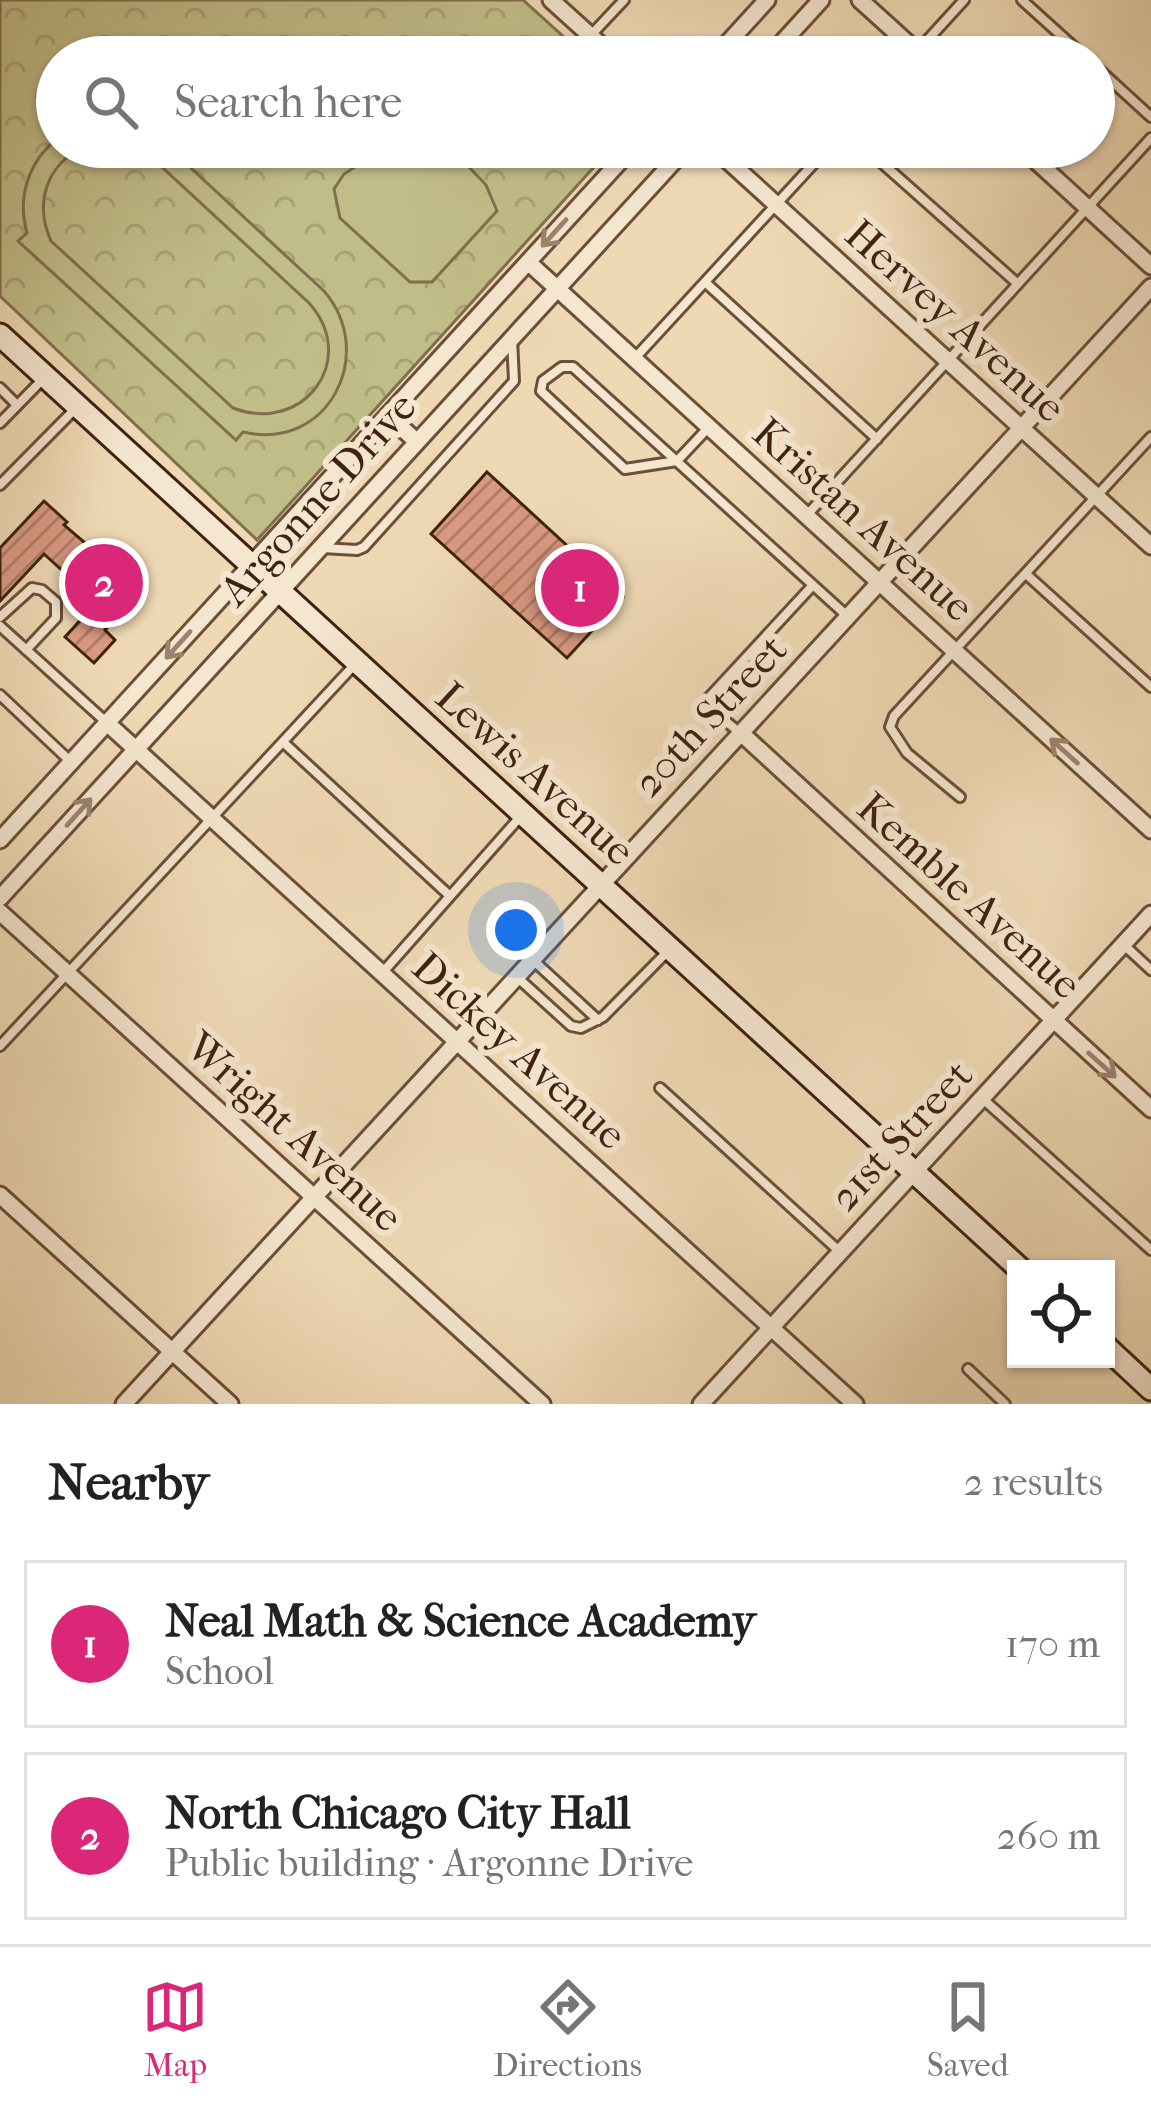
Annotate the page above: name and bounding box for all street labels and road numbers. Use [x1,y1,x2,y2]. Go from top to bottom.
street label: Hervey Avenue [835,210,1075,433]
street label: Argonne Drive [208,383,426,617]
street label: Kristan Avenue [743,408,983,632]
street label: 20th Street [623,625,797,807]
street label: Lewis Avenue [426,672,644,876]
street label: Kemble Avenue [847,783,1091,1009]
street label: Dickey Avenue [402,942,636,1160]
street label: Wright Avenue [175,1022,412,1242]
street label: 21st Street [819,1051,983,1221]

